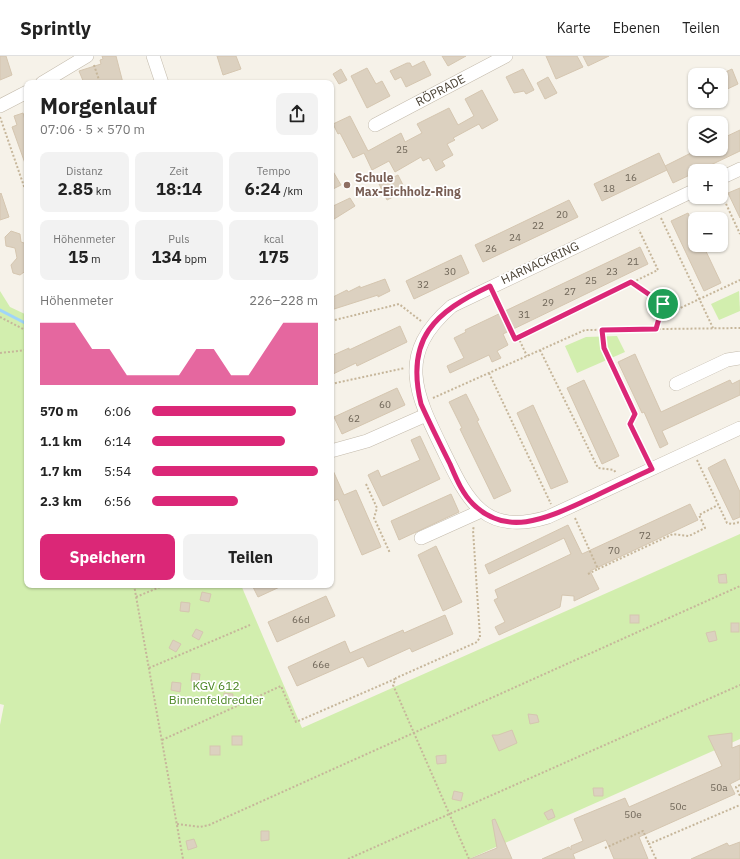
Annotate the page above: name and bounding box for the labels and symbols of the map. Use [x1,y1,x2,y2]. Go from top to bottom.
street label: RÖPRADE [413,71,468,109]
house number: 25 [396,143,408,156]
place label: Schule Max-Eichholz-Ring [355,170,461,199]
house number: 16 [625,171,637,184]
marker: Schule Max-Eichholz-Ring [342,180,352,190]
house number: 18 [603,182,615,195]
house number: 20 [556,208,568,221]
house number: 22 [532,219,544,232]
house number: 24 [509,231,521,244]
street label: HARNACKRING [498,238,581,287]
house number: 26 [485,242,497,255]
house number: 21 [627,255,639,268]
house number: 30 [444,265,456,278]
house number: 23 [606,265,618,278]
house number: 25 [585,274,597,287]
house number: 32 [417,278,429,291]
house number: 27 [564,285,576,298]
pin [646,287,680,321]
house number: 29 [542,296,554,309]
house number: 31 [518,308,530,321]
house number: 60 [379,398,391,411]
house number: 62 [348,412,360,425]
house number: 72 [639,529,651,542]
house number: 70 [608,544,620,557]
house number: 66d [292,613,310,626]
house number: 66e [312,658,330,671]
park label: KGV 612 Binnenfeldredder [169,678,264,707]
house number: 50a [710,781,728,794]
house number: 50c [669,800,687,813]
house number: 50e [624,808,642,821]

